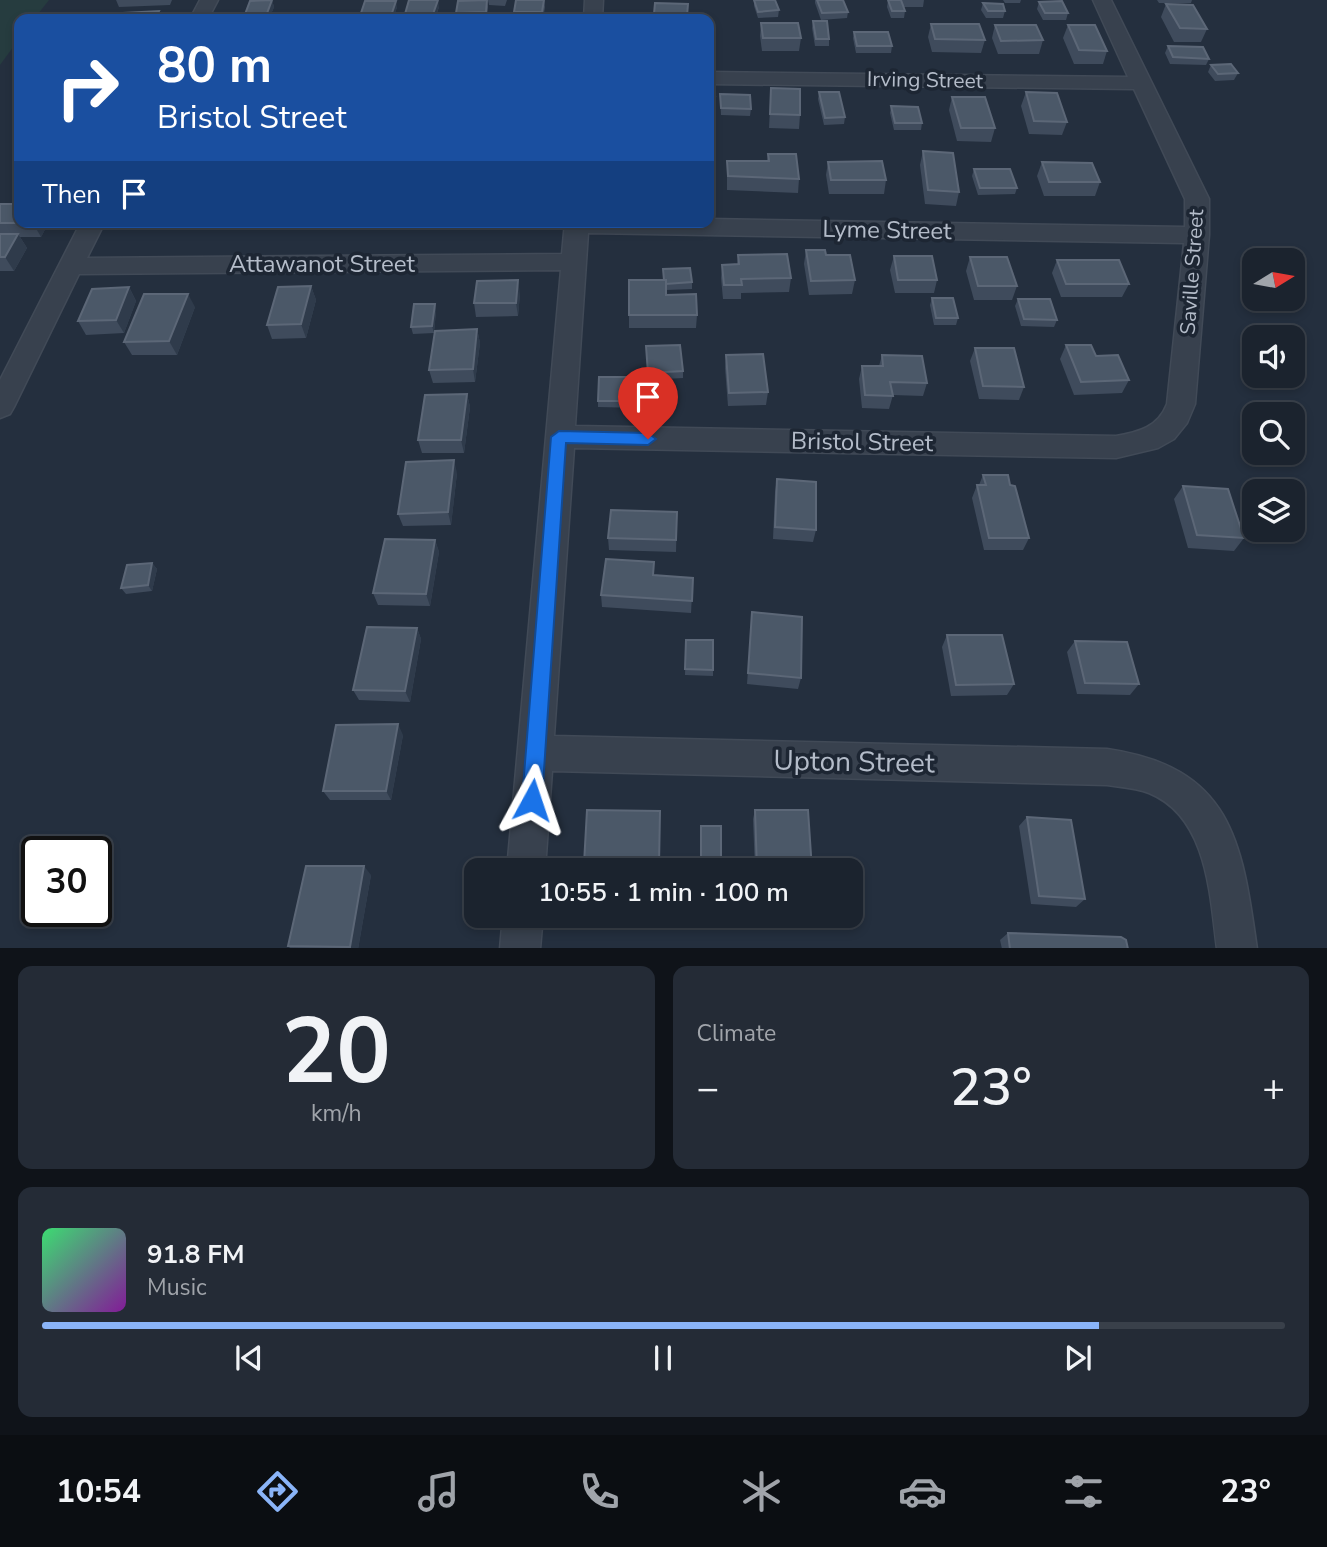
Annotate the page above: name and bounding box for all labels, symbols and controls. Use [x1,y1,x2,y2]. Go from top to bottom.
text: 80 m [157,32,272,99]
icon: right [42,42,133,133]
street label: Irving Street [867,65,984,95]
text: Bristol Street [157,96,347,139]
icon: arrive [115,175,153,213]
text: Then [42,177,101,212]
street label: Saville Street [1174,208,1210,336]
street label: Lyme Street [822,213,953,247]
street label: Attawanot Street [229,248,416,280]
north arrow [1242,248,1306,312]
map controls [1242,248,1305,542]
button: sound [1242,325,1305,388]
pin [618,367,678,439]
icon: arrive [629,378,667,416]
button: search [1242,402,1305,465]
street label: Bristol Street [791,425,934,459]
button: layers [1242,479,1305,542]
street label: Upton Street [773,742,935,782]
position arrow [495,763,569,837]
speed limit sign: 30 [21,836,112,927]
text: 10:55 · 1 min · 100 m [538,875,789,910]
text: 20 [282,990,391,1114]
text: Climate [697,1018,776,1049]
text: 23° [950,1052,1032,1123]
text: − [697,1063,719,1114]
text: + [1262,1063,1285,1114]
text: km/h [311,1098,362,1129]
text: 91.8 FM [147,1237,244,1272]
text: Music [147,1272,207,1303]
icon: previous [230,1339,268,1377]
icon: pause [644,1339,682,1377]
icon: next [1059,1339,1097,1377]
icon: directions [253,1467,302,1516]
icon: music [414,1467,463,1516]
icon: phone [575,1467,624,1516]
icon: climate [737,1467,786,1516]
icon: car [898,1467,947,1516]
icon: filters [1059,1467,1108,1516]
text: 10:54 [56,1470,141,1513]
text: 23° [1220,1470,1271,1513]

